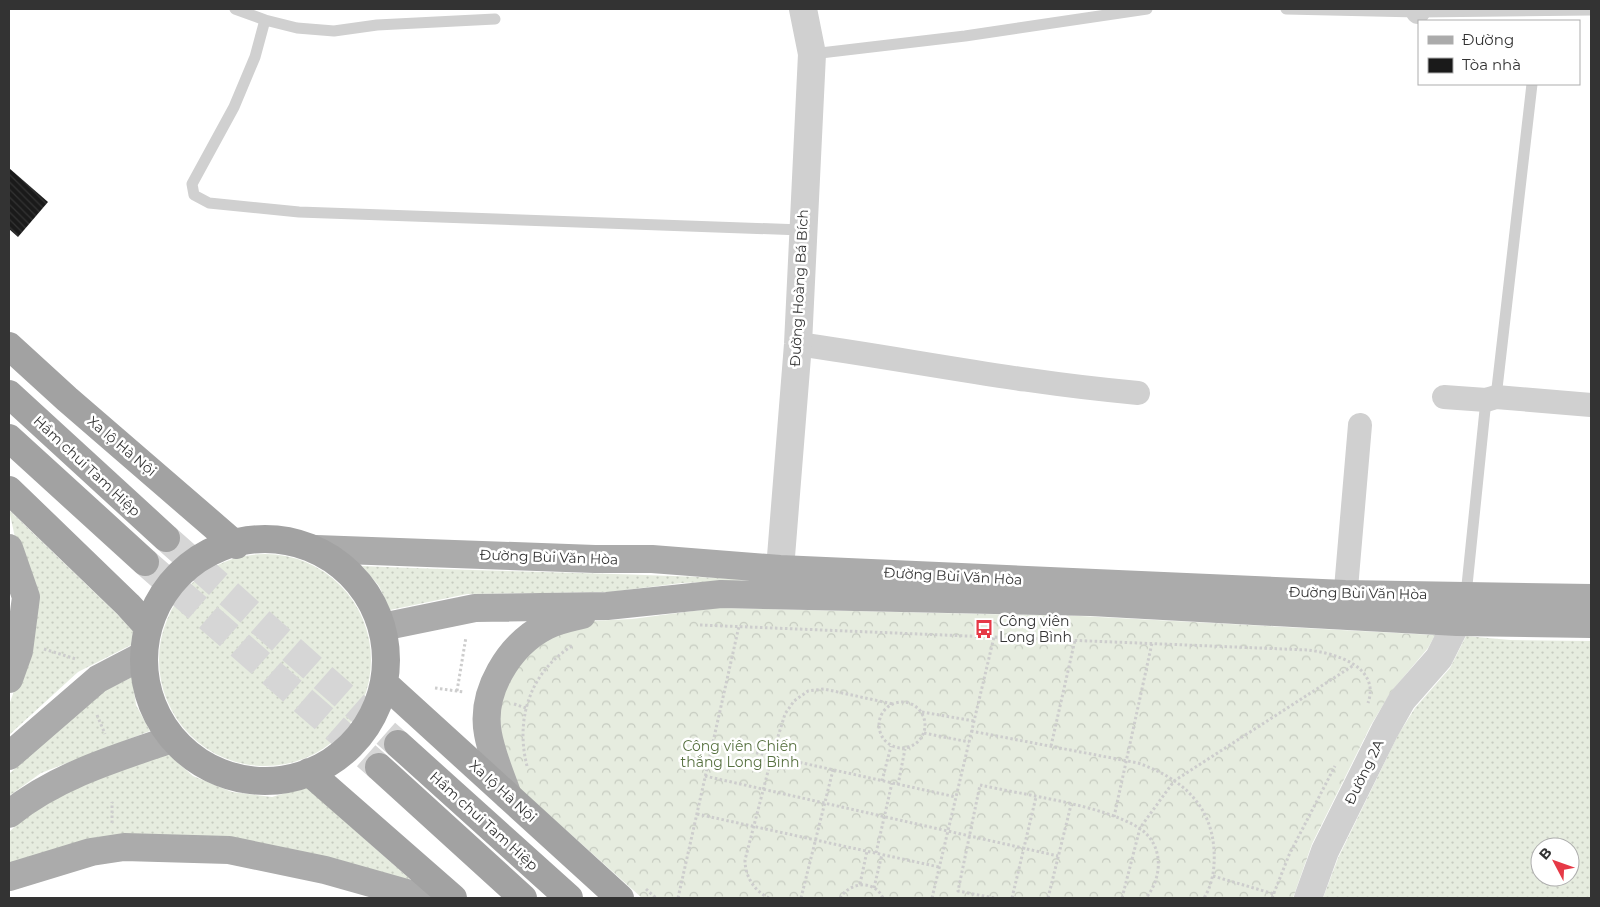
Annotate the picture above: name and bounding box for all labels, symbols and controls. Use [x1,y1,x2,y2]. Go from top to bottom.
legend [1418,20,1580,85]
text: Đường [1462,30,1514,49]
text: Tòa nhà [1462,55,1521,74]
street label: Đường Hoàng Bá Bích [786,209,812,367]
street label: Hầm chui Tam Hiệp [30,412,144,520]
street label: Xa lộ Hà Nội [84,412,160,480]
street label: Đường Bùi Văn Hòa [479,546,619,568]
street label: Đường Bùi Văn Hòa [883,563,1023,589]
street label: Đường Bùi Văn Hòa [1289,583,1427,603]
place label: Công viên Long Bình [999,612,1072,646]
bus stop icon: Công viên Long Bình [973,618,995,640]
street label: Đường 2A [1340,736,1388,808]
park label: Công viên Chiến thắng Long Bình [680,737,800,771]
street label: Xa lộ Hà Nội [466,756,540,826]
street label: Hầm chui Tam Hiệp [426,768,542,874]
north arrow [1530,837,1580,887]
text: B [1535,843,1556,863]

